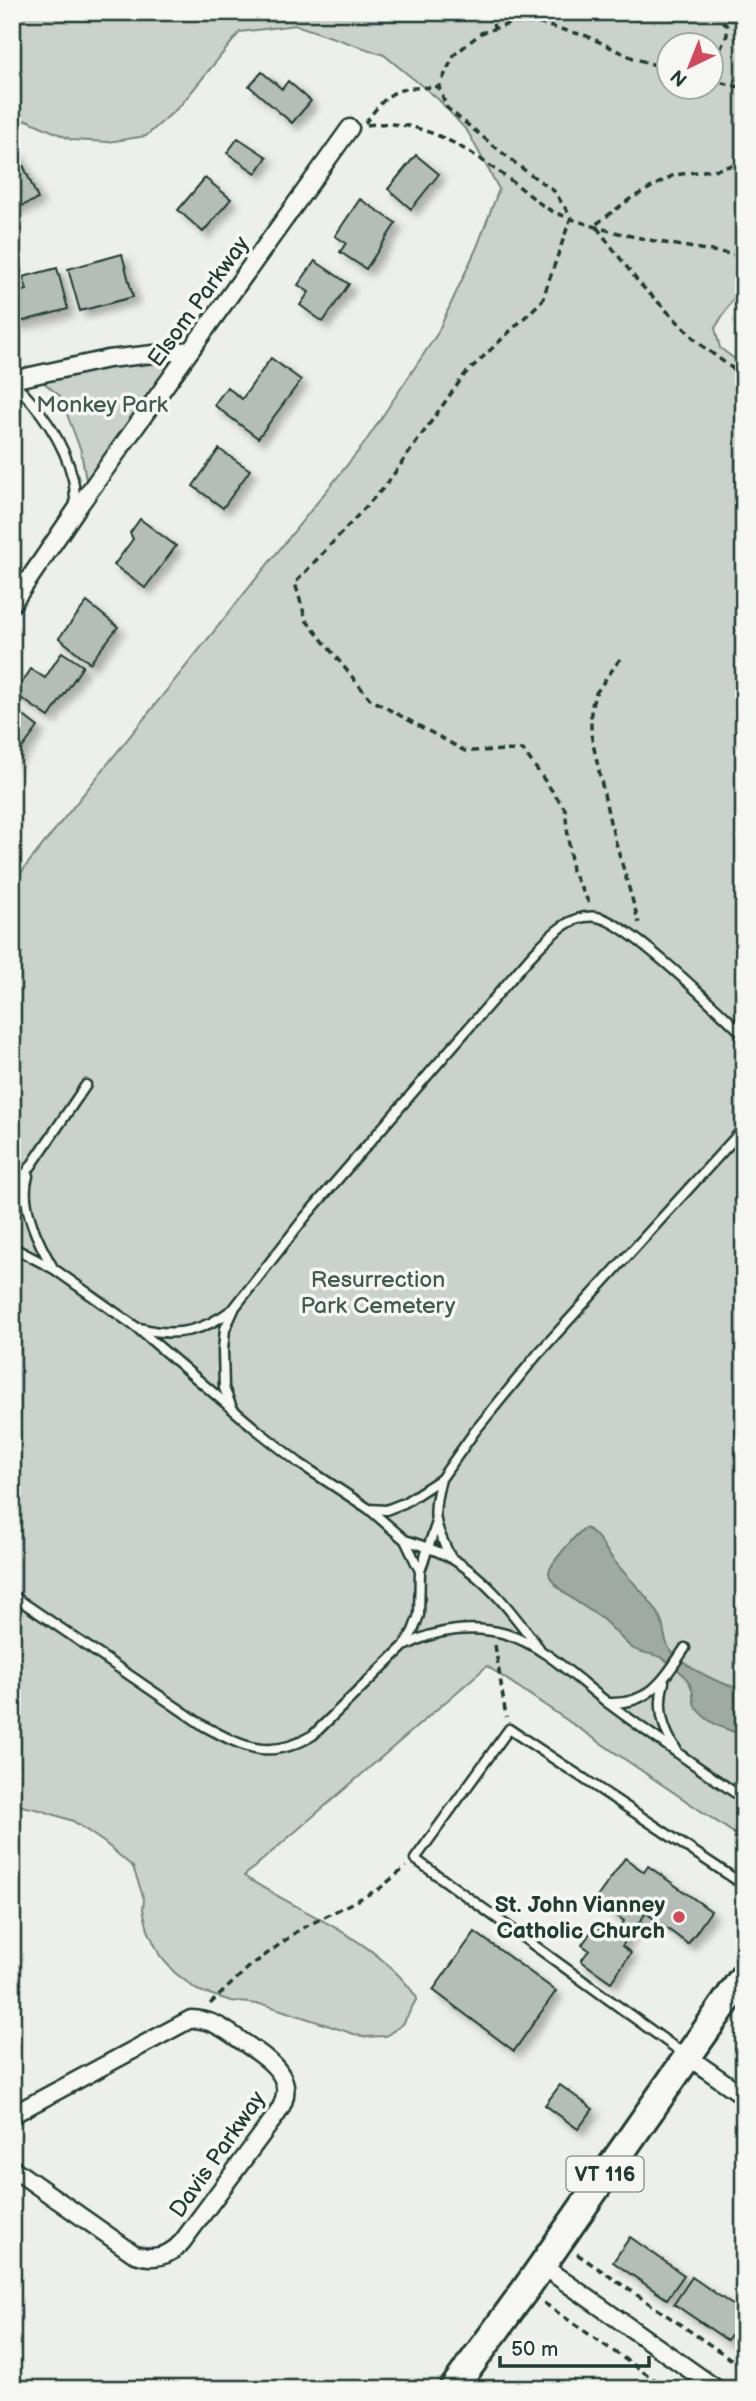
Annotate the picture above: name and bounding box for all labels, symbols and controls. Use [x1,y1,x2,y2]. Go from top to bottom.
north arrow [654,32,724,102]
text: N [666,64,692,91]
street label: Elsom Parkway [142,230,256,372]
park label: Monkey Park [36,391,168,419]
park label: Resurrection Park Cemetery [301,1266,456,1320]
place label: St. John Vianney Catholic Church [495,1891,665,1945]
marker: St. John Vianney Catholic Church [671,1909,687,1925]
street label: Davis Parkway [164,2085,272,2223]
road number: VT 116 [566,2156,644,2192]
scale bar [500,2324,649,2368]
text: 50 m [511,2337,558,2362]

